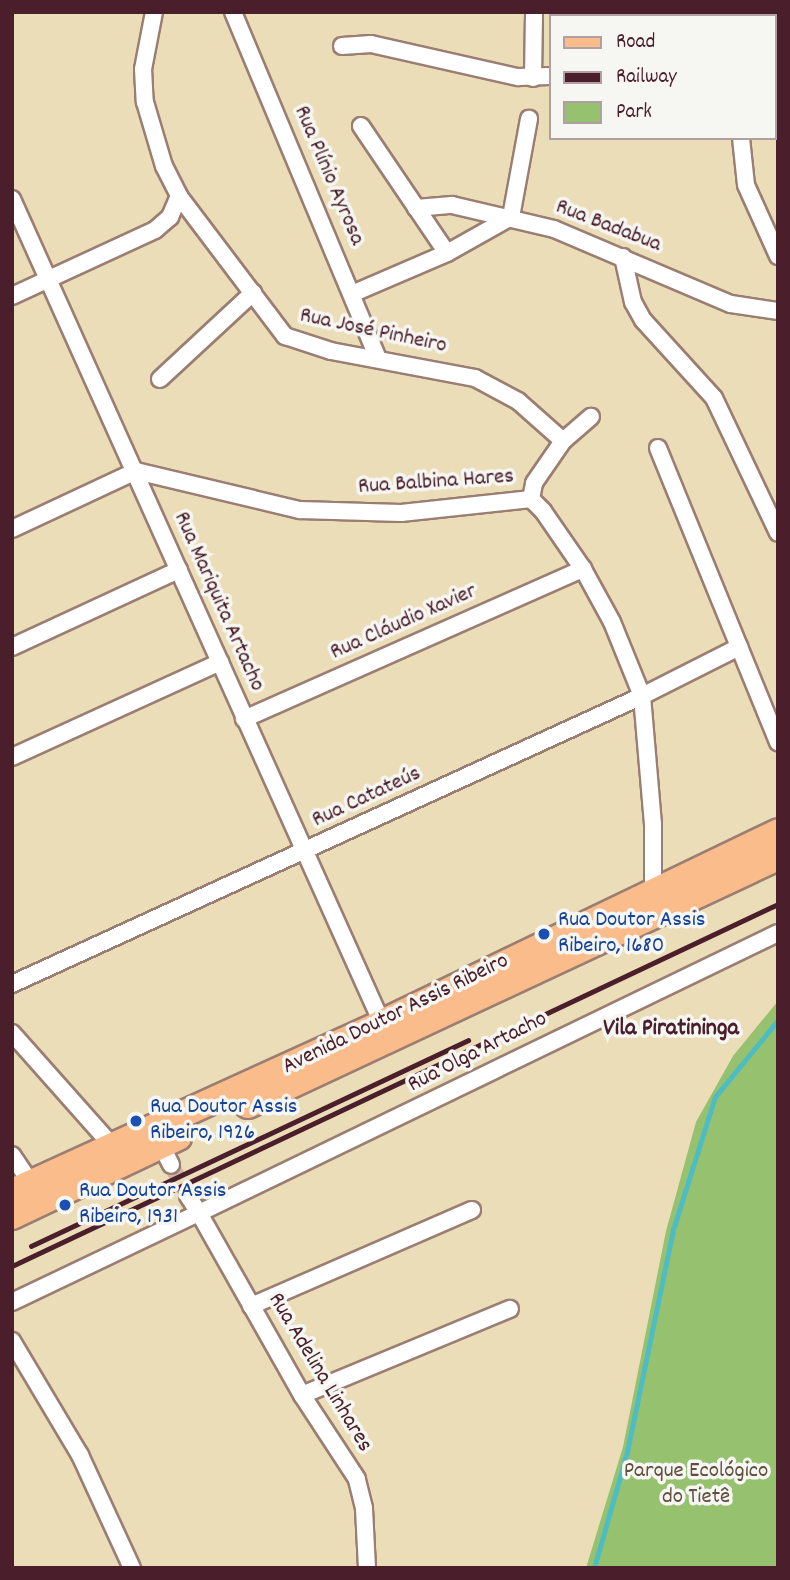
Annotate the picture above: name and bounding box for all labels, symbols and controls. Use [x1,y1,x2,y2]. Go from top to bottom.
legend [548,14,776,140]
text: Road [616,28,655,58]
text: Railway [616,63,677,93]
text: Park [616,98,652,128]
street label: Rua Plínio Ayrosa [286,102,370,250]
street label: Rua Badabua [551,194,665,260]
street label: Rua José Pinheiro [297,303,449,361]
street label: Rua Balbina Hares [357,464,515,502]
street label: Rua Mariquita Artacho [166,508,270,696]
street label: Rua Cláudio Xavier [327,578,481,668]
street label: Rua Catateús [308,761,426,835]
place label: Rua Doutor Assis Ribeiro, 1680 [558,907,706,961]
marker: Rua Doutor Assis Ribeiro, 1680 [536,926,552,942]
street label: Avenida Doutor Assis Ribeiro [278,948,514,1082]
street label: Rua Olga Artacho [404,1006,552,1100]
district label: Vila Piratininga [603,1016,739,1044]
place label: Rua Doutor Assis Ribeiro, 1926 [150,1094,298,1148]
marker: Rua Doutor Assis Ribeiro, 1926 [128,1113,144,1129]
place label: Rua Doutor Assis Ribeiro, 1931 [79,1178,227,1232]
marker: Rua Doutor Assis Ribeiro, 1931 [57,1197,73,1213]
street label: Rua Adelina Linhares [261,1288,377,1458]
park label: Parque Ecológico do Tietê [624,1458,768,1512]

